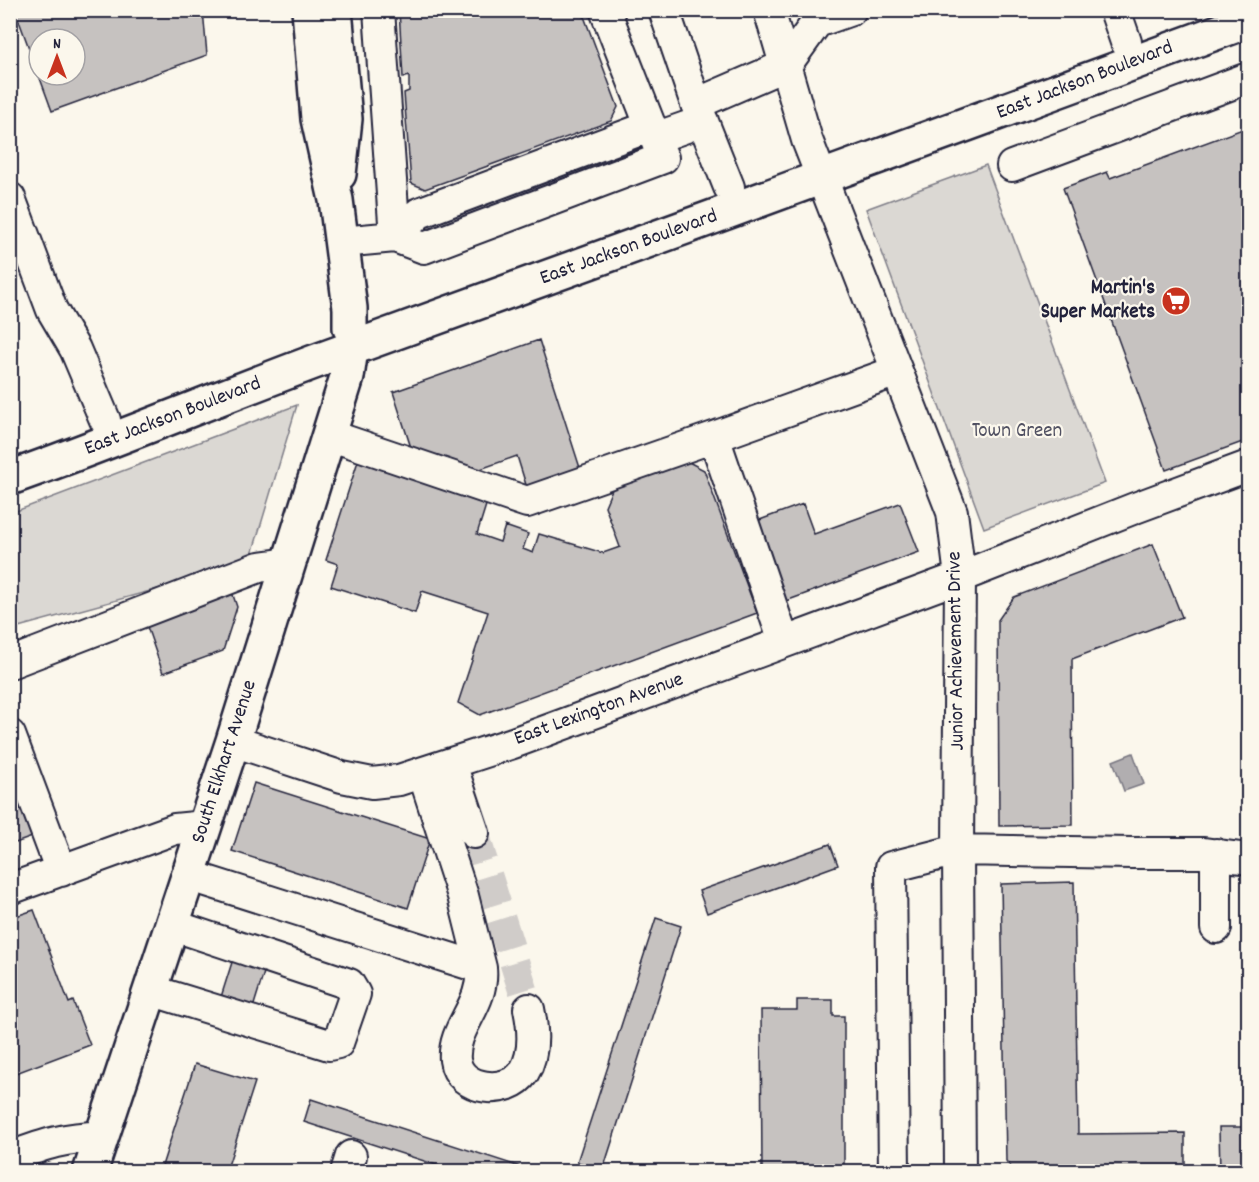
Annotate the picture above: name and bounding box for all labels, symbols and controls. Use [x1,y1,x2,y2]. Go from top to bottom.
north arrow [27,27,87,87]
text: N [53,33,61,56]
street label: East Jackson Boulevard [992,34,1178,128]
street label: East Jackson Boulevard [536,202,722,294]
place label: Martin's Super Markets [1041,274,1155,328]
supermarket icon: Martin's Super Markets [1160,285,1192,317]
street label: East Jackson Boulevard [80,370,266,464]
park label: Town Green [972,417,1062,447]
street label: Junior Achievement Drive [940,551,974,751]
street label: East Lexington Avenue [510,665,688,755]
street label: South Elkhart Avenue [184,676,266,848]

